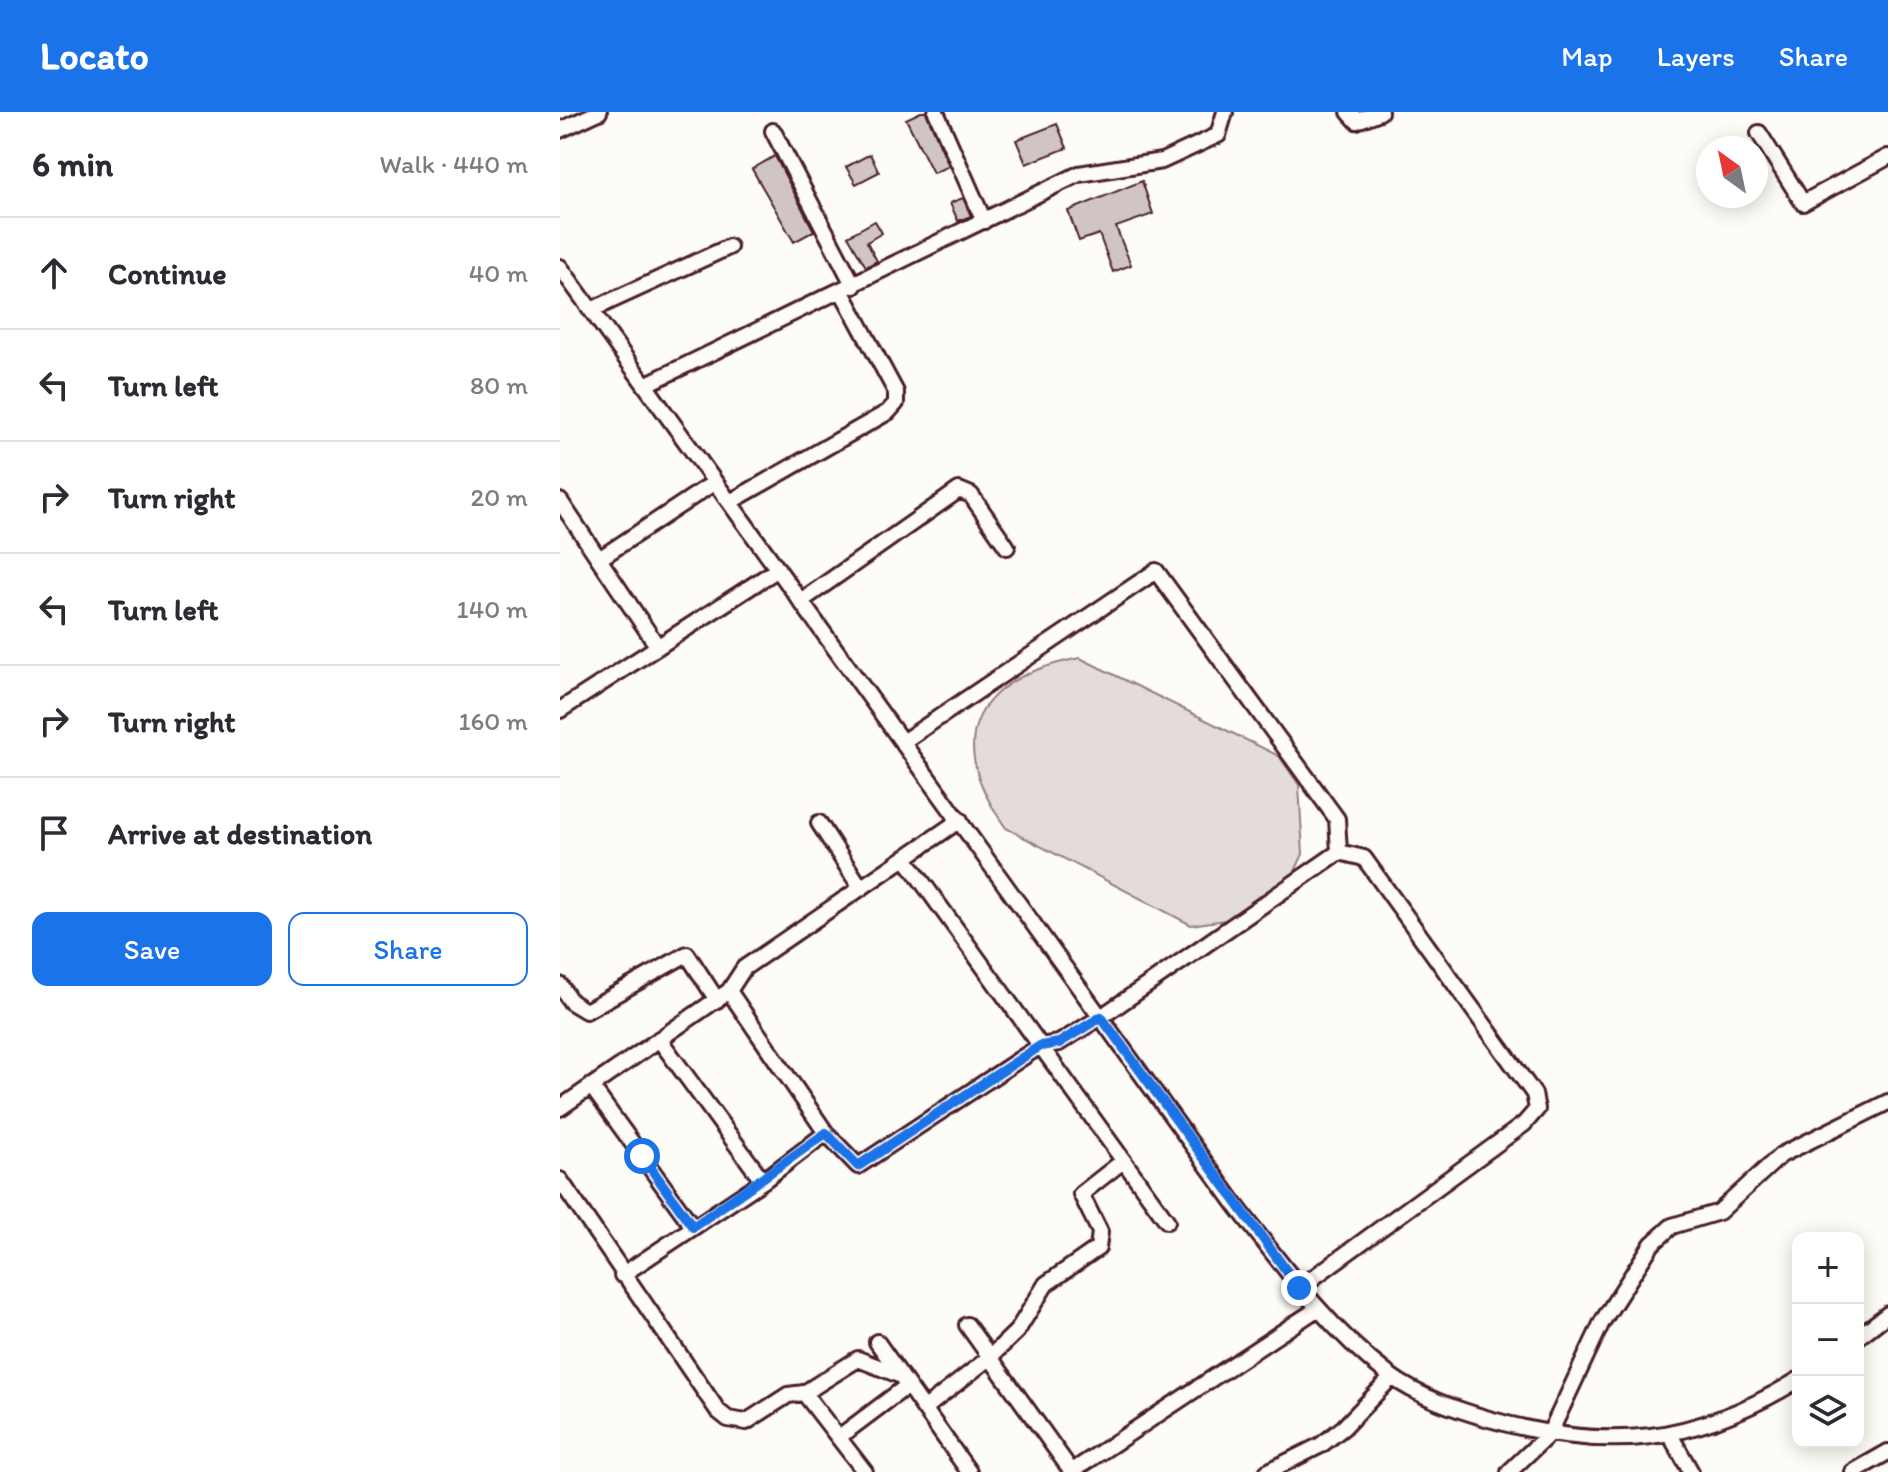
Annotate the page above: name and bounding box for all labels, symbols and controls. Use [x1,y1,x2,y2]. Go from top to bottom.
text: Locato [40,33,149,79]
text: Map [1561,39,1613,73]
text: Layers [1657,39,1735,73]
text: Share [1779,39,1848,73]
north arrow [1696,136,1768,208]
text: 6 min [32,144,113,185]
text: Walk · 440 m [380,148,528,180]
icon: ahead [32,251,76,295]
text: Continue [108,255,227,292]
text: 40 m [469,257,528,289]
icon: left [32,363,76,407]
text: Turn left [108,367,219,404]
text: 80 m [470,369,528,401]
icon: right [32,475,76,519]
text: Turn right [108,479,236,516]
text: 20 m [471,481,528,513]
icon: left [32,587,76,631]
text: Turn left [108,591,219,628]
text: 140 m [457,593,528,625]
icon: right [32,699,76,743]
text: Turn right [108,703,236,740]
text: 160 m [458,705,528,737]
icon: arrive [32,811,76,855]
text: Arrive at destination [108,815,372,852]
button: Save [32,912,272,986]
button: Share [288,912,528,986]
route start [624,1138,660,1174]
map controls [1792,1232,1864,1448]
button: + [1792,1232,1864,1304]
route end [1281,1270,1317,1306]
button: − [1792,1304,1864,1376]
button: layers [1792,1376,1864,1448]

